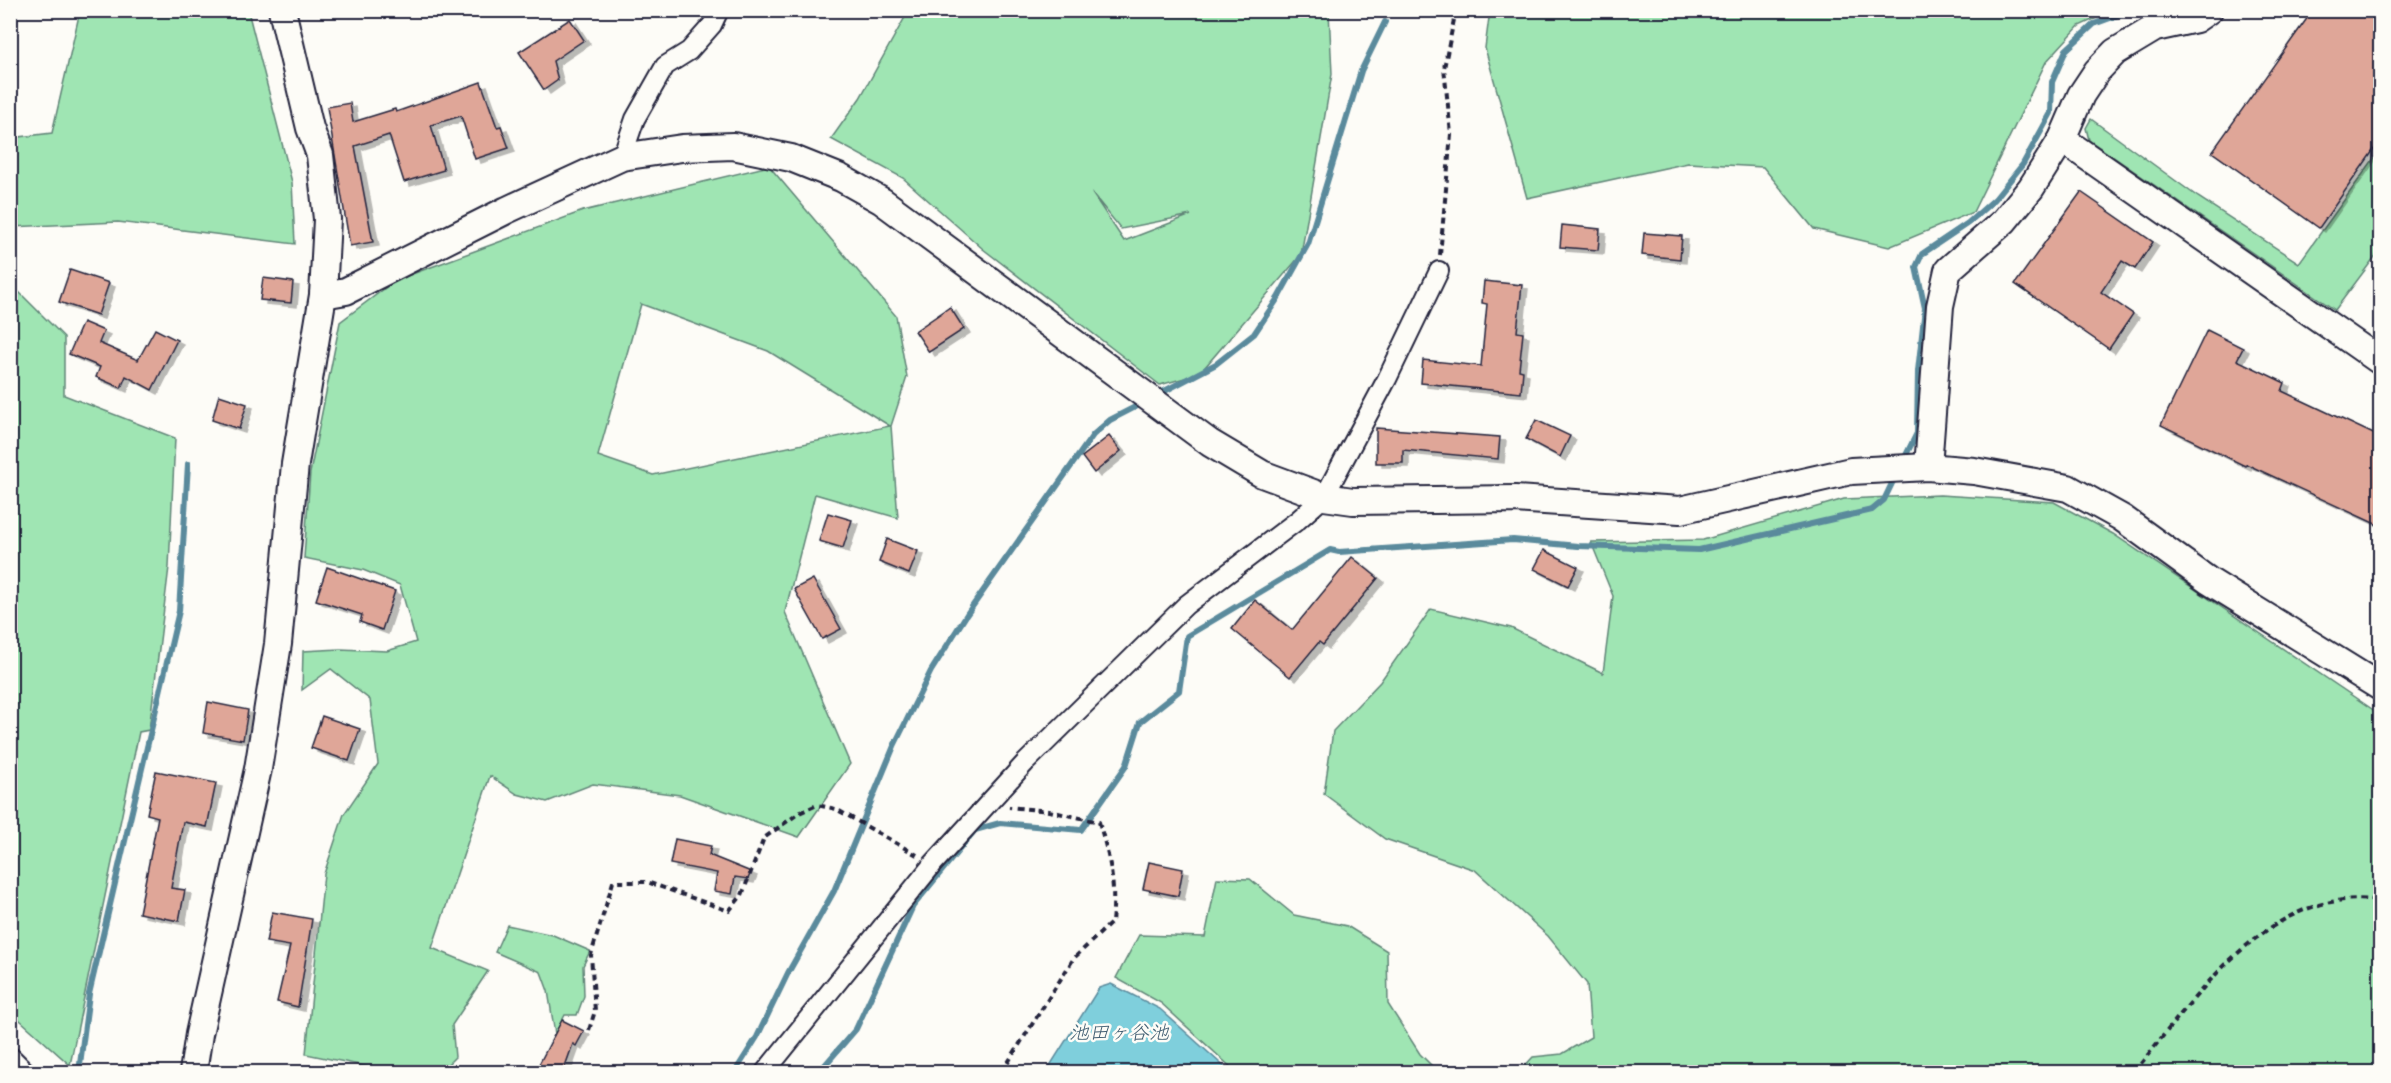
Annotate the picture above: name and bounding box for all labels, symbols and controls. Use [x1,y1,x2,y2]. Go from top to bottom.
water label: 池田ヶ谷池 [1069,1020,1170,1044]

